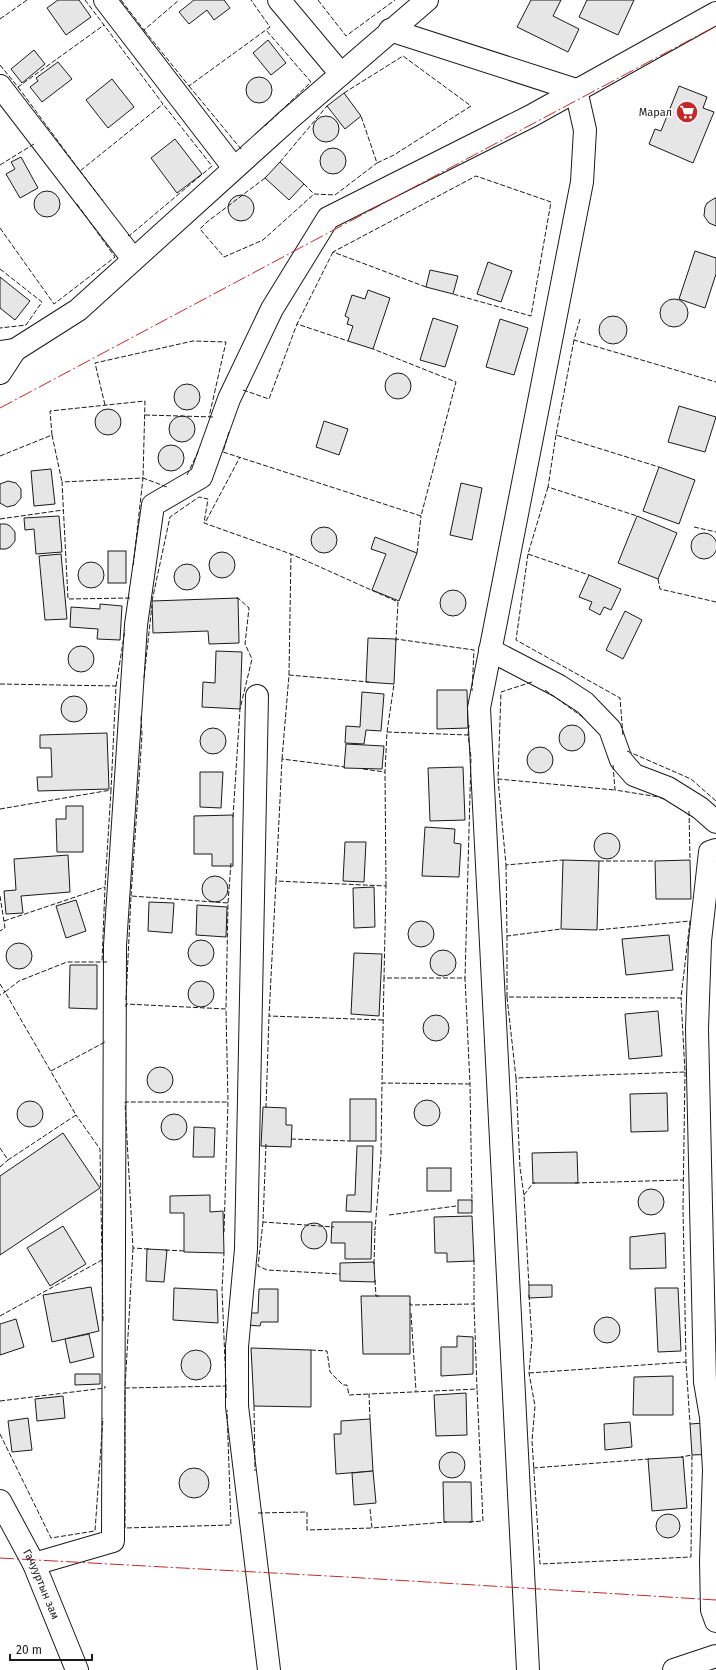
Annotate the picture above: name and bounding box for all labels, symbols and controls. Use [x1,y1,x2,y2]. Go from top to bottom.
supermarket icon: Марал [674,99,700,125]
place label: Марал [639,106,672,119]
street label: Гачууртын зам [21,1547,62,1621]
scale bar [10,1636,92,1662]
text: 20 m [16,1643,42,1657]

